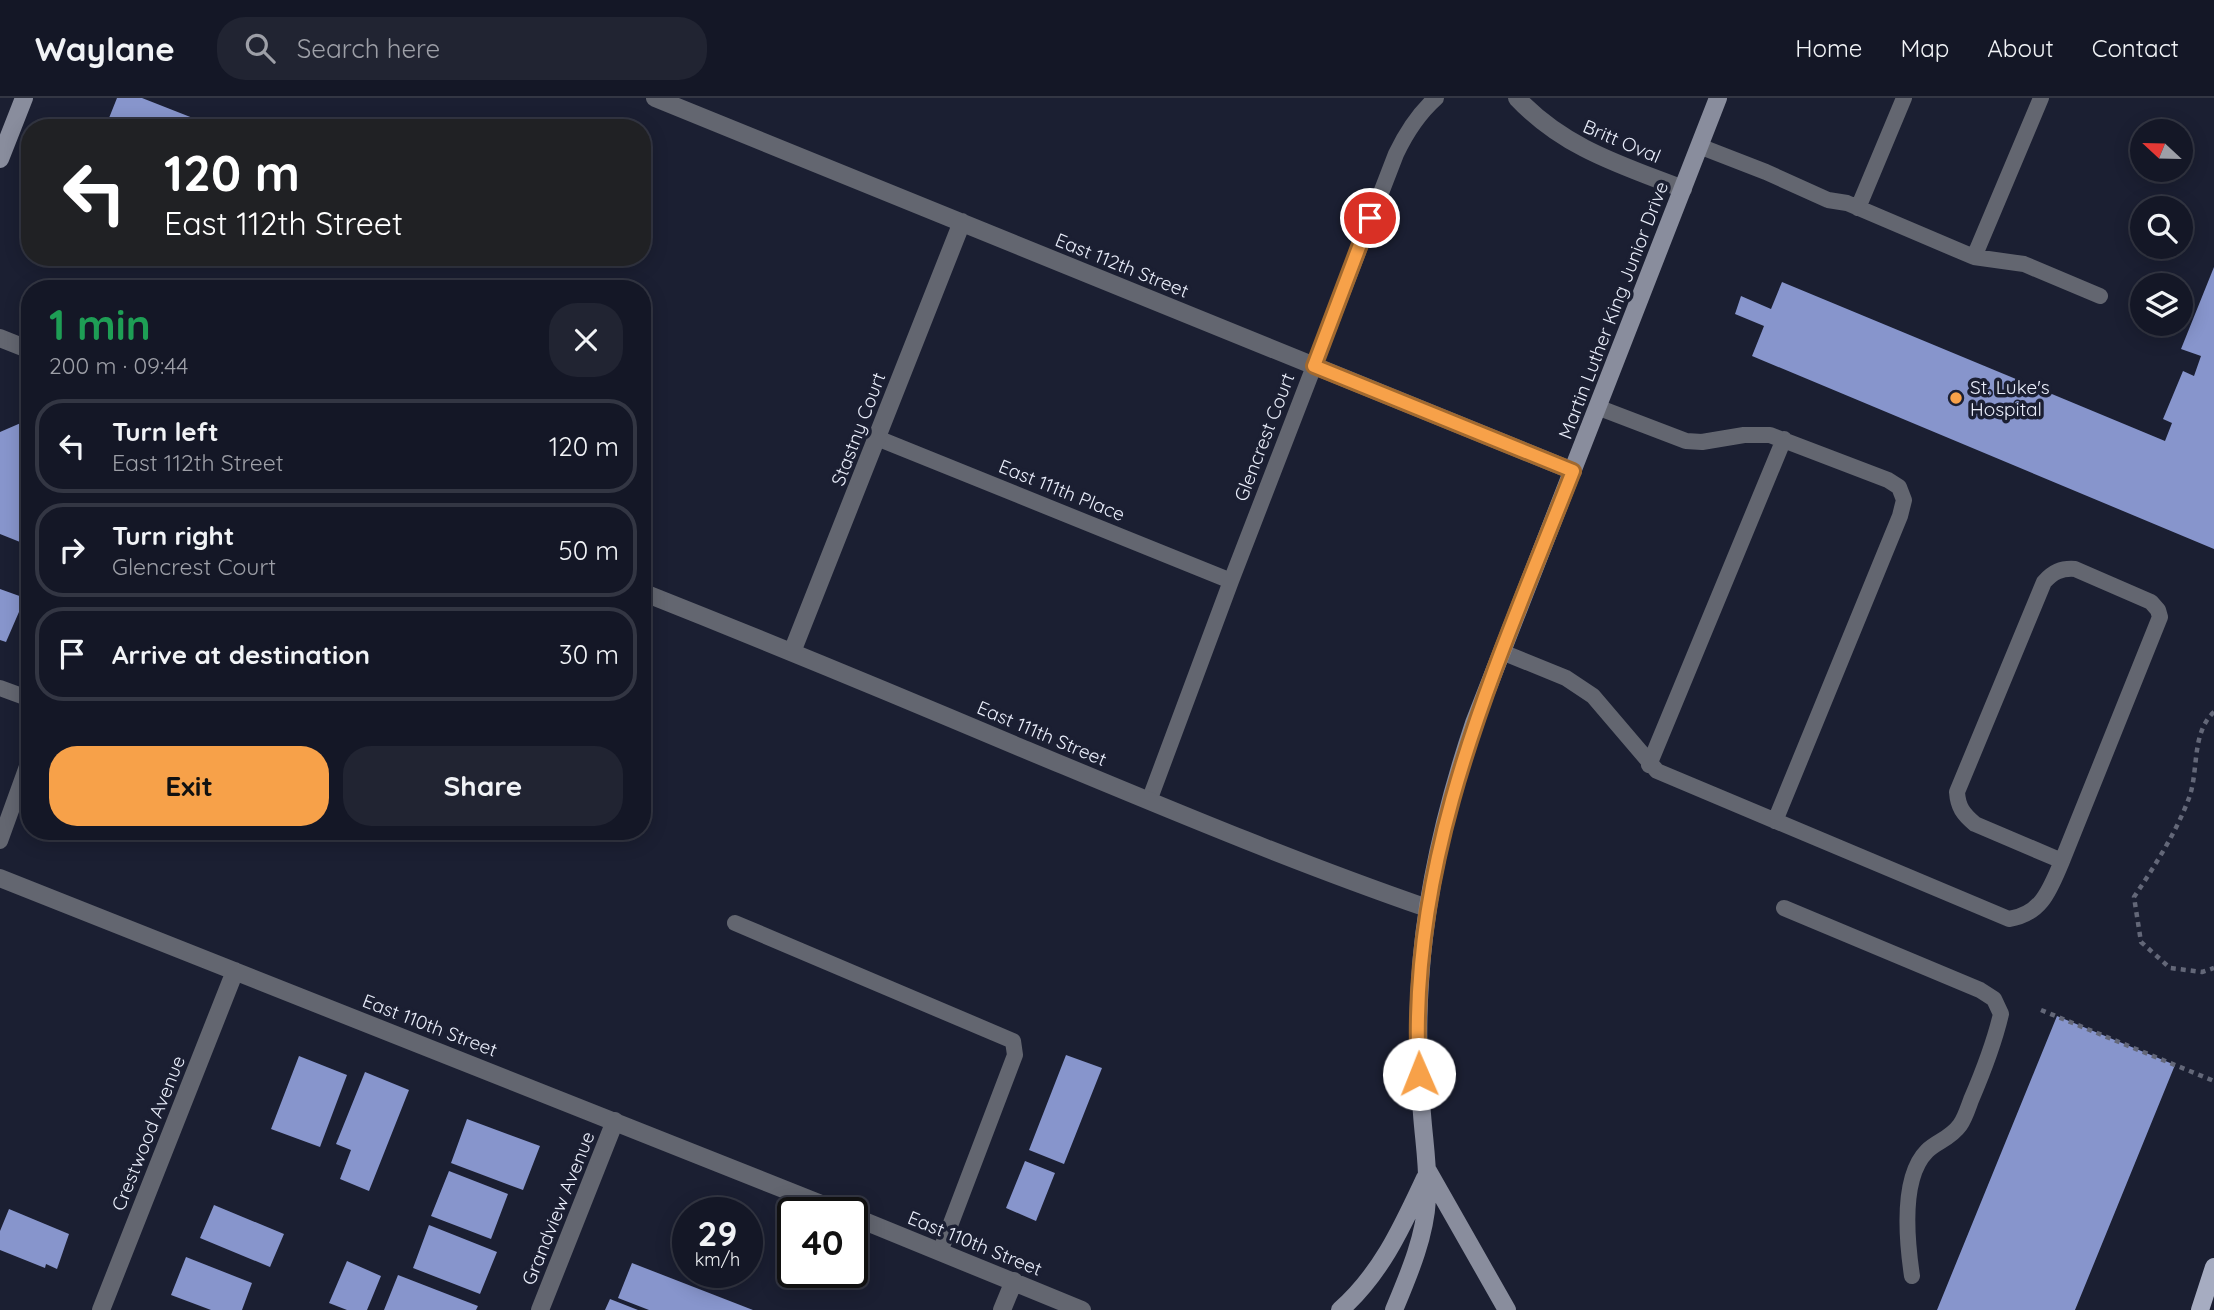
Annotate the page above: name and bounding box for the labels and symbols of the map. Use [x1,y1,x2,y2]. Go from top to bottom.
street label: Britt Oval [1579,114,1665,168]
north arrow [2130,119,2193,182]
street label: Martin Luther King Junior Drive [1553,178,1673,442]
pin [1340,188,1400,248]
street label: East 112th Street [1052,227,1192,303]
street label: Stastny Court [825,369,891,489]
street label: Glencrest Court [1229,369,1299,505]
place label: St. Luke's Hospital [1970,375,2050,421]
marker: St. Luke's Hospital [1948,390,1964,406]
street label: East 111th Place [995,454,1129,526]
street label: East 111th Street [974,695,1110,771]
street label: East 110th Street [359,988,501,1062]
position arrow [1382,1037,1456,1111]
street label: Crestwood Avenue [106,1052,190,1214]
street label: Grandview Avenue [516,1128,600,1288]
speed limit sign: 40 [777,1197,868,1288]
street label: East 110th Street [904,1205,1046,1281]

